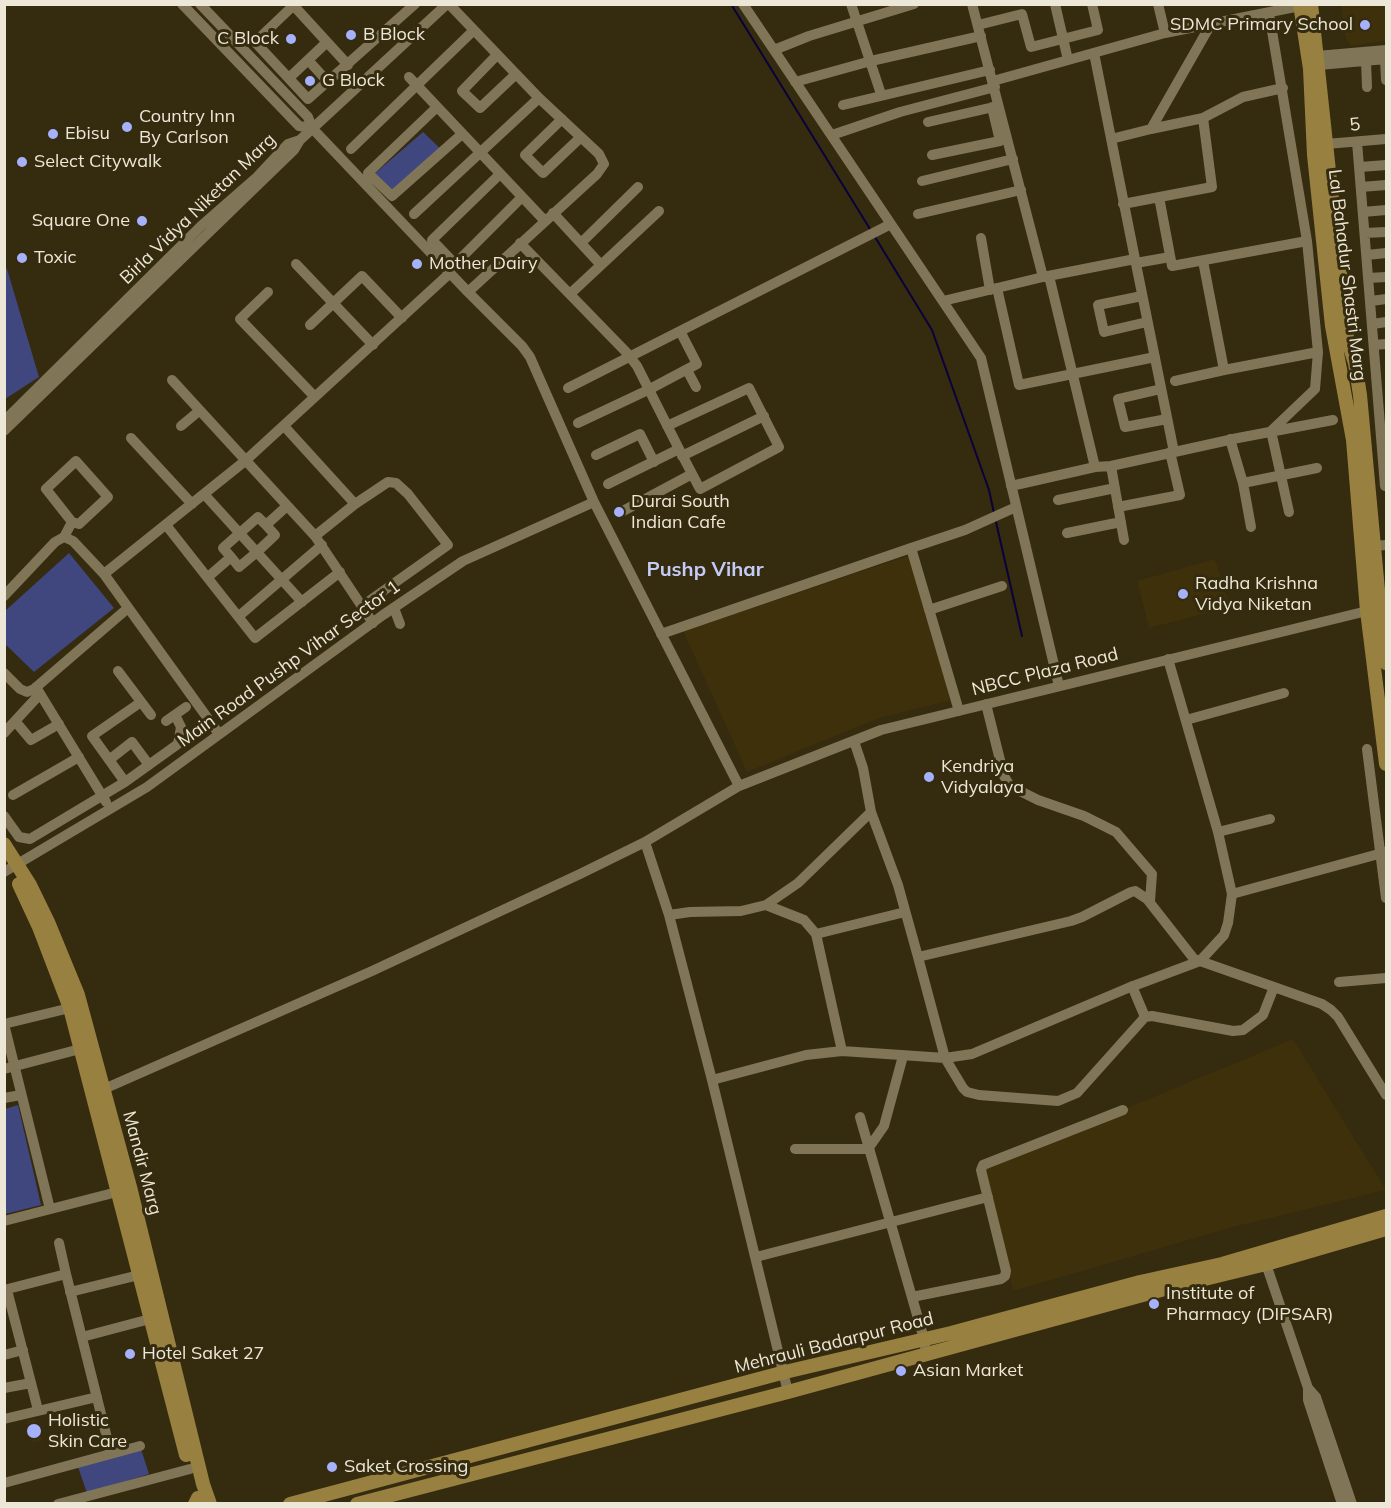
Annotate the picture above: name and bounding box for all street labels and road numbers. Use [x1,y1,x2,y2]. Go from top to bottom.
street label: 5 [1349,114,1361,136]
street label: Birla Vidya Niketan Marg [116,129,280,289]
street label: Lal Bahadur Shastri Marg [1323,168,1371,382]
street label: Main Road Pushp Vihar Sector 1 [174,576,404,752]
street label: NBCC Plaza Road [969,643,1121,701]
street label: Mandir Marg [118,1109,166,1217]
street label: Mehrauli Badarpur Road [732,1308,936,1378]

